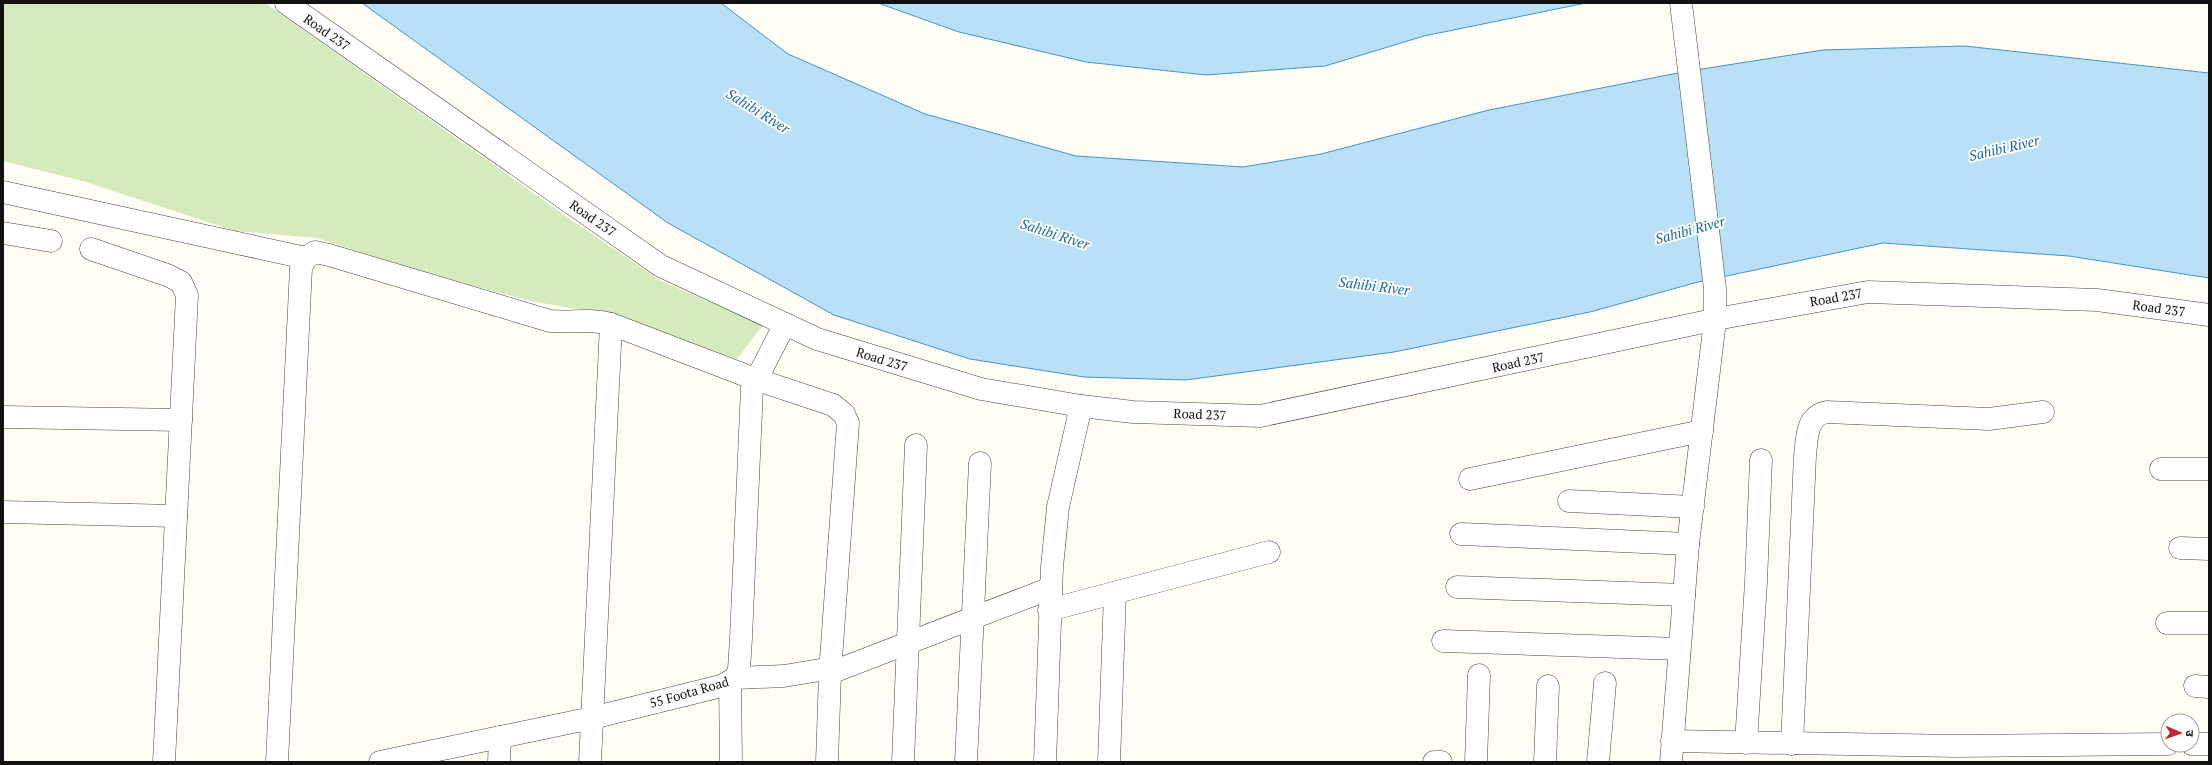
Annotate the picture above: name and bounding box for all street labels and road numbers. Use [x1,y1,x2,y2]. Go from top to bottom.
street label: Road 237 [300,9,354,55]
street label: Road 237 [566,195,620,241]
street label: Road 237 [1808,284,1864,310]
street label: Road 237 [2132,295,2187,321]
street label: Road 237 [854,343,910,375]
street label: Road 237 [1490,348,1546,376]
street label: Road 237 [1173,404,1227,424]
street label: 55 Foota Road [647,672,731,712]

